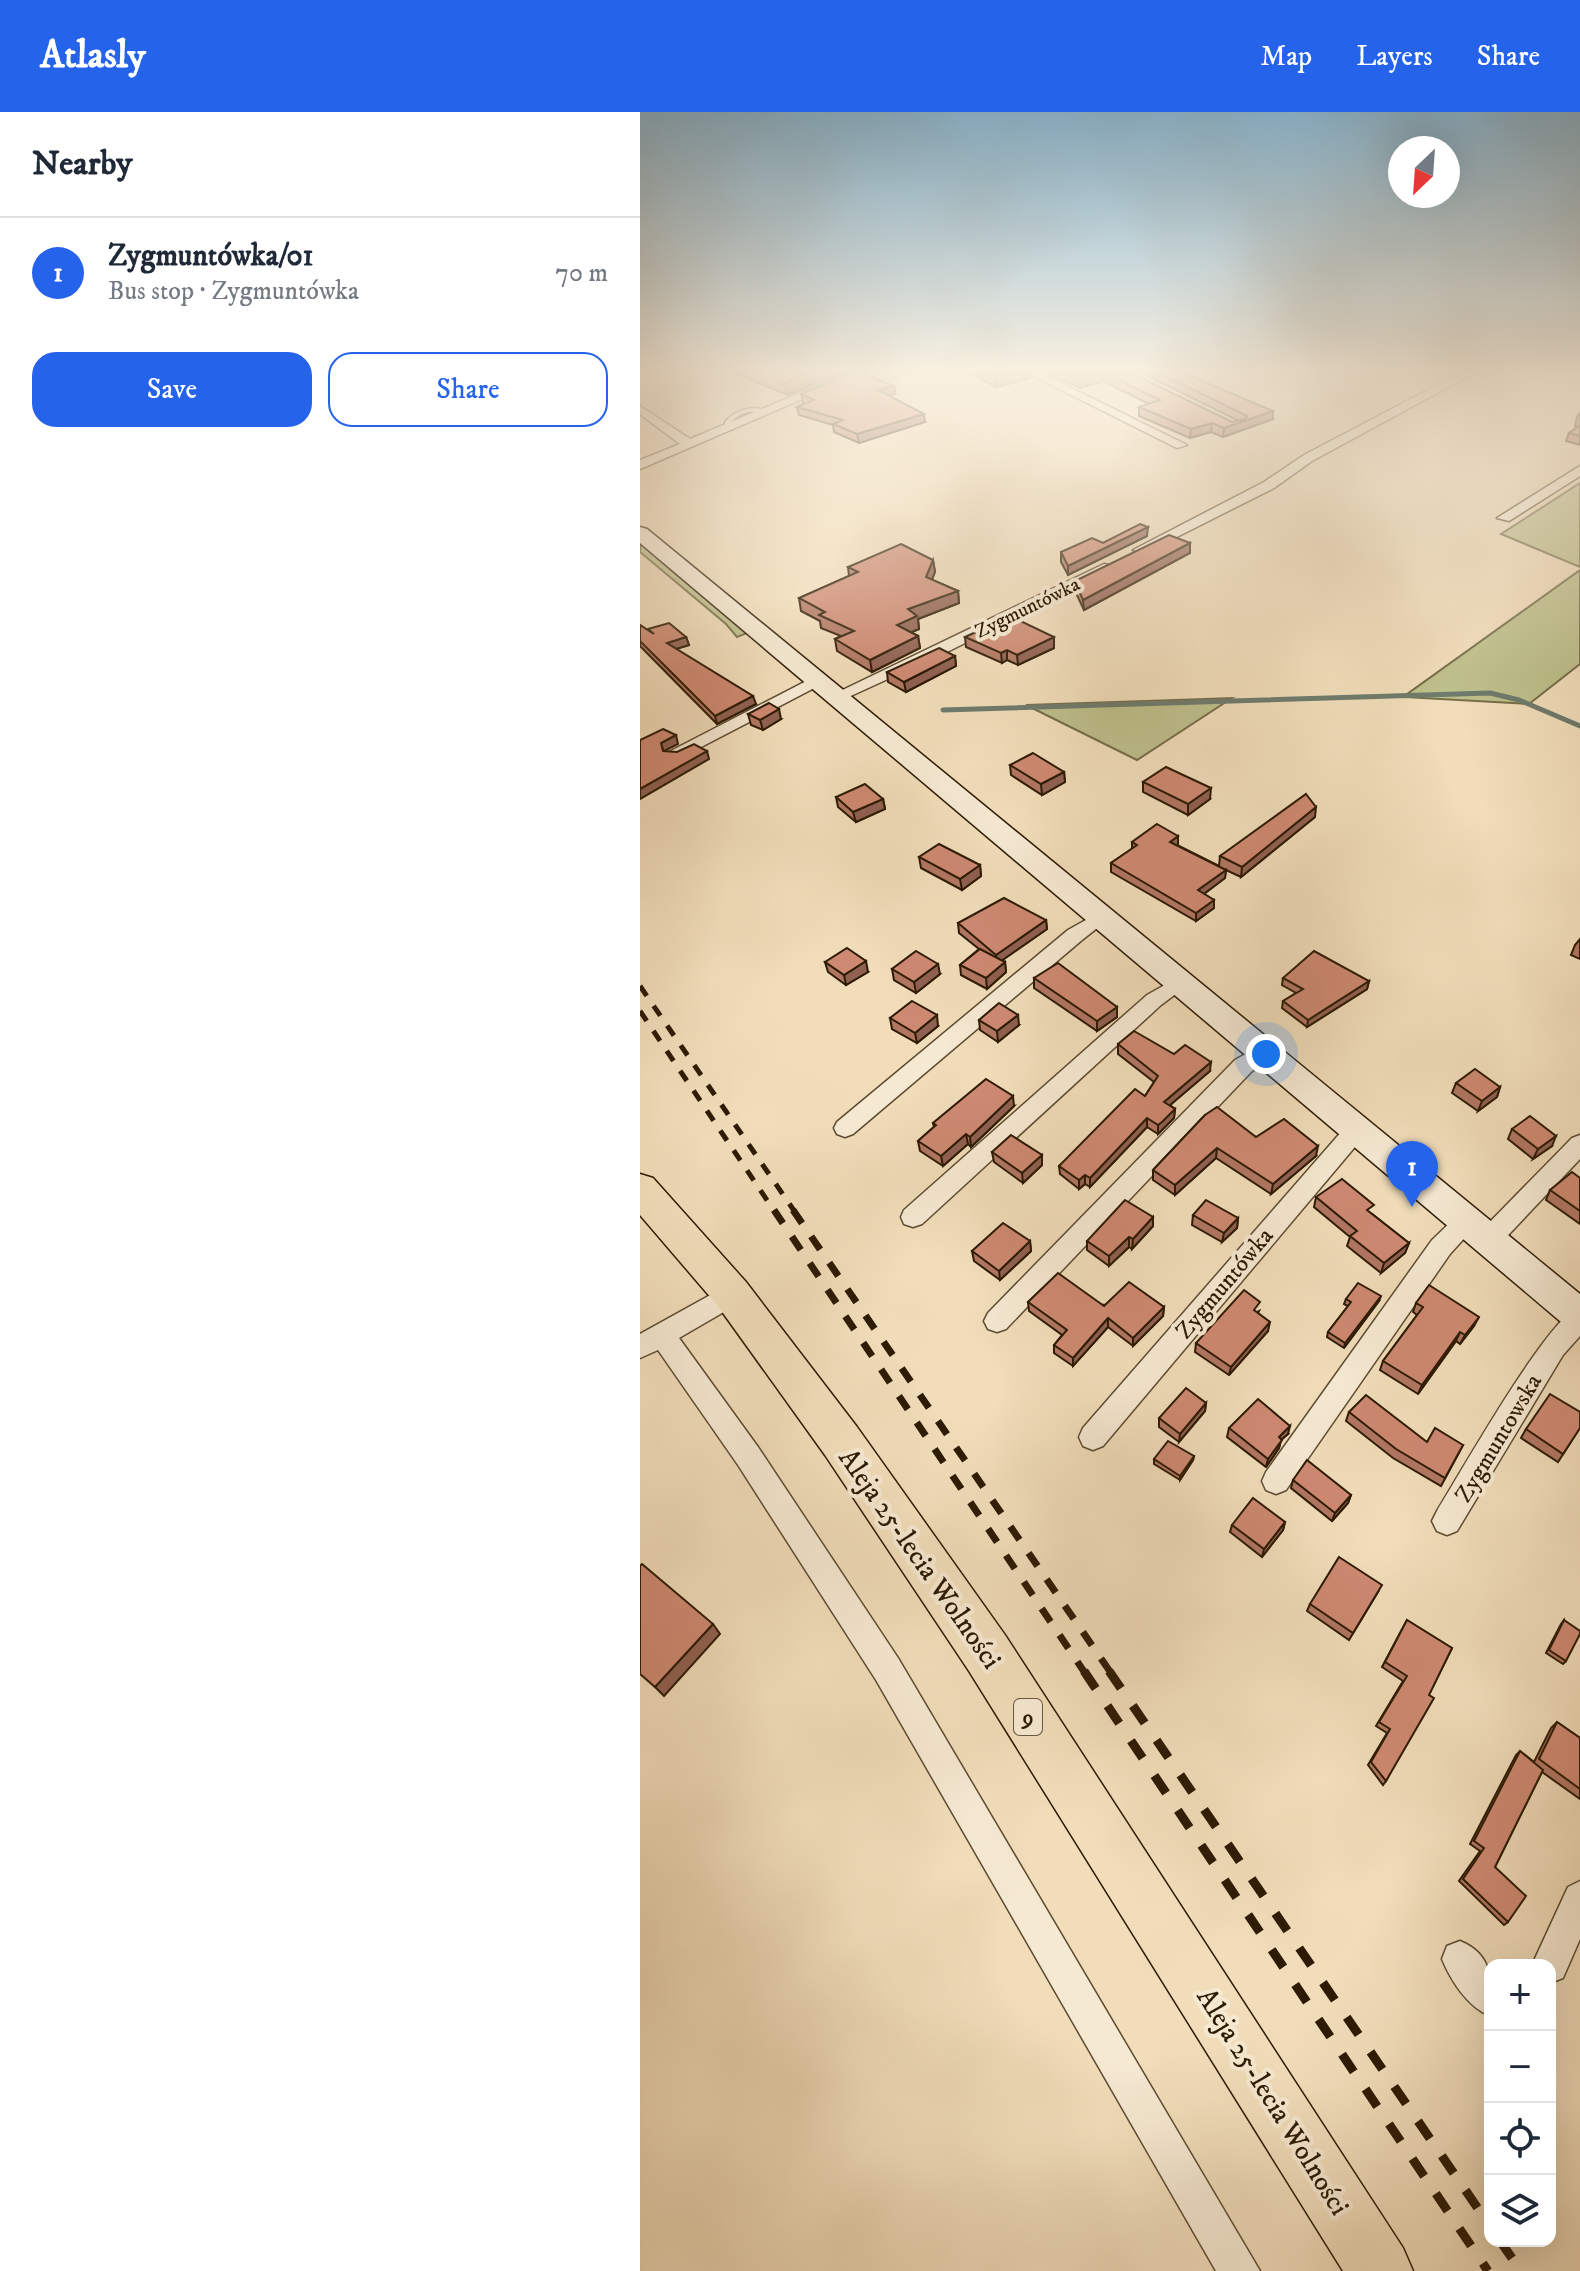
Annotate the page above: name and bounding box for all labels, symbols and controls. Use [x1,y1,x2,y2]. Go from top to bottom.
text: Atlasly [40,32,146,80]
text: Map [1261,39,1312,74]
text: Layers [1356,39,1433,74]
text: Share [1477,39,1540,74]
north arrow [1388,136,1460,208]
text: Nearby [32,143,133,185]
text: Zygmuntówka/01 [108,238,314,275]
text: 1 [53,257,63,290]
text: 70 m [555,257,608,290]
text: Bus stop · Zygmuntówka [108,275,359,308]
button: Save [32,352,312,427]
button: Share [328,352,608,427]
street label: Zygmuntówka [971,572,1085,644]
your location [1246,1034,1286,1074]
pin: 1 [1386,1141,1438,1207]
street label: Zygmuntówka [1169,1221,1281,1345]
street label: Zygmuntowska [1449,1368,1549,1508]
street label: Aleja 25-lecia Wolności [830,1442,1009,1676]
road number: 9 [1014,1699,1042,1735]
map controls [1484,1959,1556,2247]
button: + [1484,1959,1556,2031]
street label: Aleja 25-lecia Wolności [1189,1982,1357,2222]
button: − [1484,2031,1556,2103]
button: locate [1484,2103,1556,2175]
button: layers [1484,2175,1556,2247]

